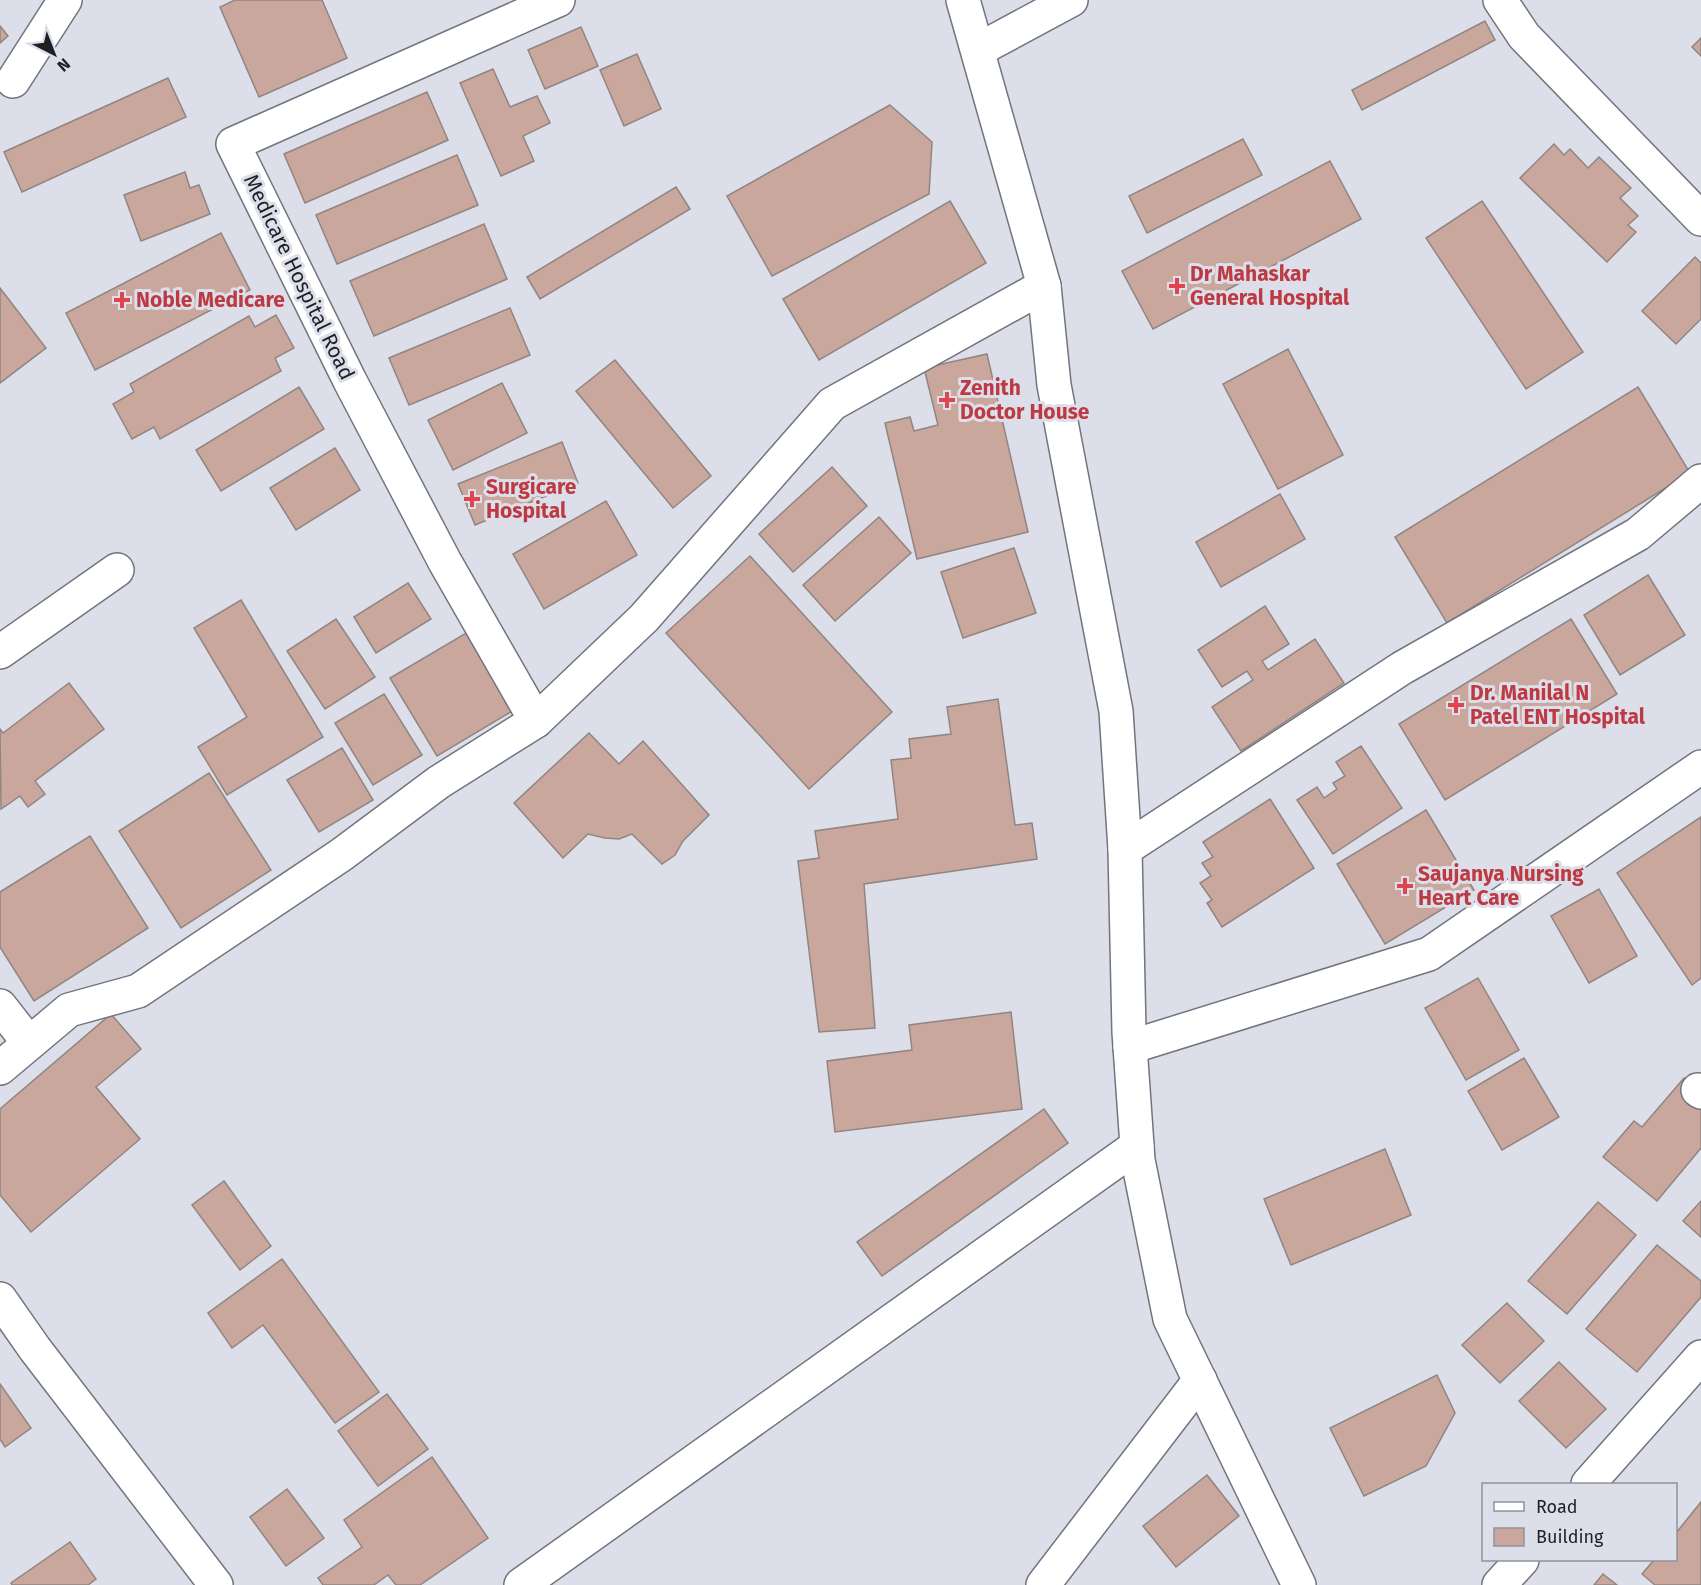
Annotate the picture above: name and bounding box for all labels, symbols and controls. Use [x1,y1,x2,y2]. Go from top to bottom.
north arrow [24,24,84,84]
text: N [53,54,74,75]
street label: Medicare Hospital Road [238,170,360,384]
place label: Dr Mahaskar General Hospital [1190,261,1350,311]
marker: Dr Mahaskar General Hospital [1168,277,1186,295]
place label: Noble Medicare [136,287,285,313]
marker: Noble Medicare [113,291,131,309]
place label: Zenith Doctor House [960,375,1090,425]
marker: Zenith Doctor House [938,391,956,409]
place label: Surgicare Hospital [486,474,577,524]
marker: Surgicare Hospital [463,490,481,508]
place label: Dr. Manilal N Patel ENT Hospital [1470,680,1646,730]
marker: Dr. Manilal N Patel ENT Hospital [1447,696,1465,714]
place label: Saujanya Nursing Heart Care [1418,861,1584,911]
marker: Saujanya Nursing Heart Care [1396,877,1414,895]
legend [1482,1483,1677,1561]
text: Road [1536,1496,1578,1518]
text: Building [1536,1526,1604,1548]

